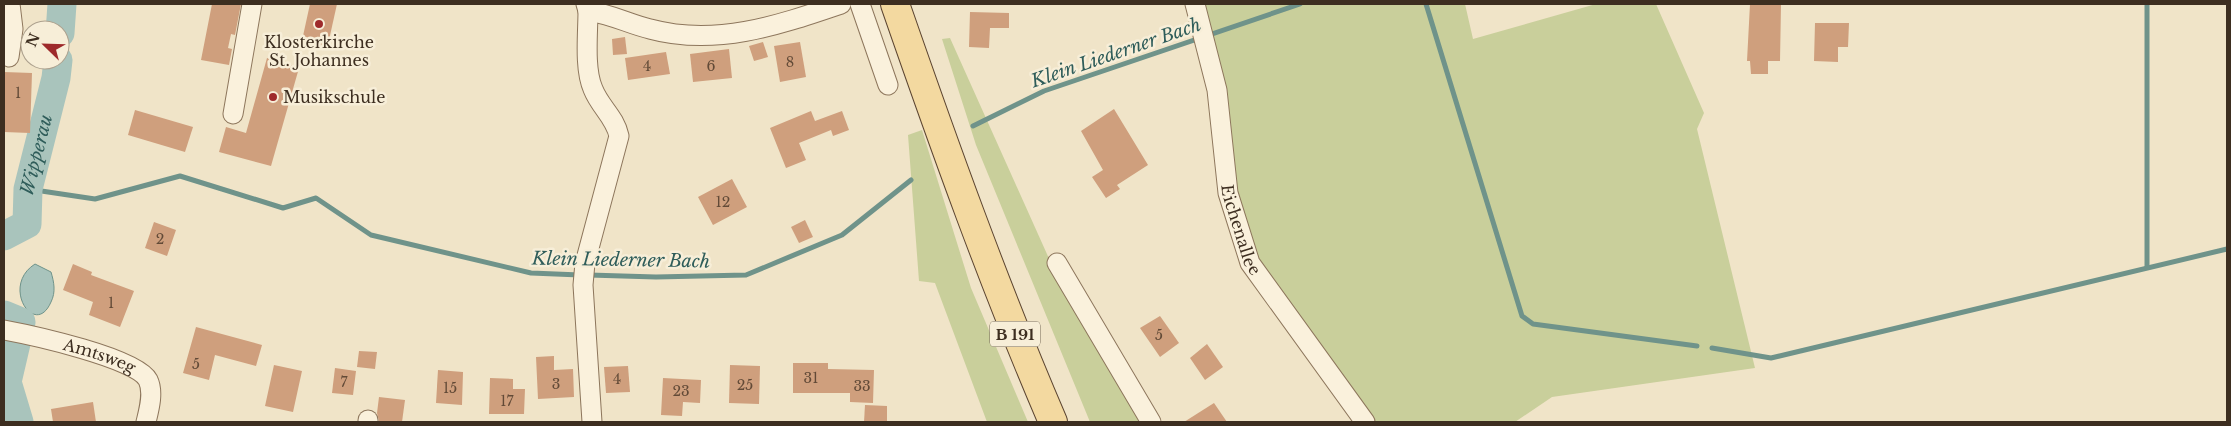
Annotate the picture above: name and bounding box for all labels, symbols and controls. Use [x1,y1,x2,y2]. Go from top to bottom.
water label: Klein Liederner Bach [1027,14,1204,93]
marker: Klosterkirche St. Johannes [313,18,325,30]
north arrow [20,20,70,70]
text: N [22,30,44,49]
place label: Klosterkirche St. Johannes [264,32,374,70]
house number: 8 [786,53,794,71]
house number: 4 [643,57,651,75]
house number: 6 [706,57,716,75]
house number: 1 [15,84,21,102]
place label: Musikschule [283,87,385,107]
marker: Musikschule [267,91,279,103]
water label: Wipperau [16,112,57,198]
street label: Eichenallee [1217,183,1265,279]
house number: 12 [716,193,730,211]
house number: 2 [156,230,164,248]
water label: Klein Liederner Bach [531,247,710,273]
house number: 1 [108,294,114,312]
road number: B 191 [990,322,1040,346]
house number: 5 [1155,326,1163,344]
street label: Amtsweg [60,334,140,378]
house number: 5 [192,355,200,373]
house number: 31 [804,369,818,387]
house number: 4 [613,370,621,388]
house number: 7 [340,373,348,391]
house number: 3 [552,375,560,393]
house number: 25 [737,376,753,394]
house number: 33 [853,377,871,395]
house number: 15 [443,379,457,397]
house number: 23 [672,382,690,400]
house number: 17 [500,392,515,410]

